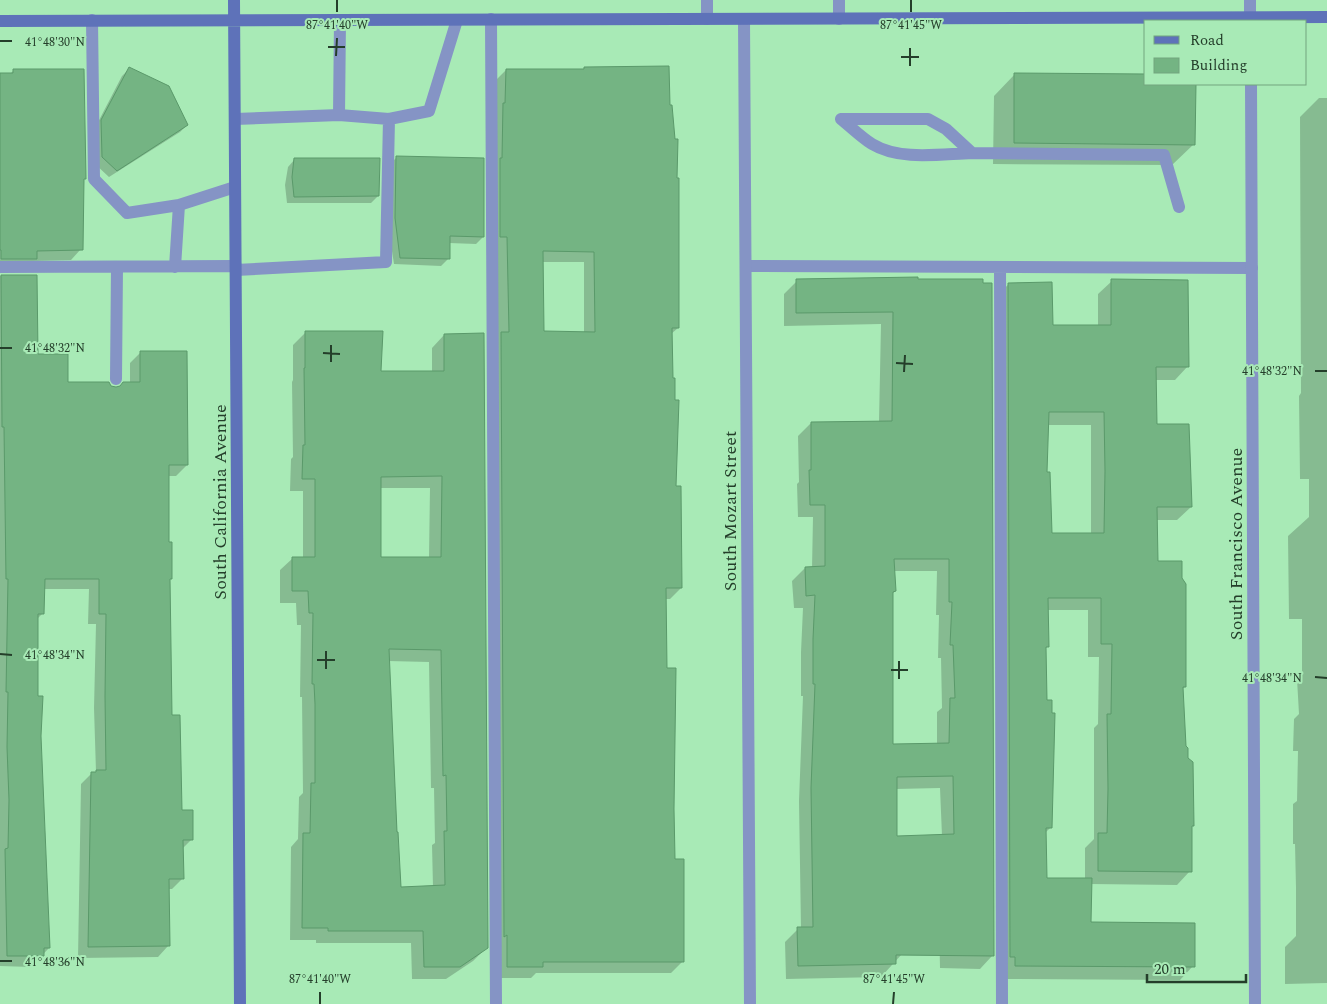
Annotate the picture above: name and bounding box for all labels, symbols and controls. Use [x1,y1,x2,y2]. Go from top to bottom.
text: 87°41'40"W [306,16,368,35]
text: 87°41'45"W [880,16,942,35]
legend [1144,20,1307,85]
text: Road [1190,29,1224,52]
text: 41°48'30"N [25,33,85,52]
text: Building [1190,54,1247,77]
text: 41°48'32"N [25,339,85,358]
text: 41°48'32"N [1242,362,1302,381]
street label: South California Avenue [207,404,234,600]
street label: South Mozart Street [717,431,744,591]
street label: South Francisco Avenue [1223,448,1250,640]
text: 41°48'34"N [25,646,85,665]
text: 41°48'34"N [1242,669,1302,688]
scale bar [1147,952,1246,984]
text: 41°48'36"N [25,953,85,972]
text: 20 m [1154,958,1186,981]
text: 87°41'40"W [289,970,351,989]
text: 87°41'45"W [863,970,925,989]

